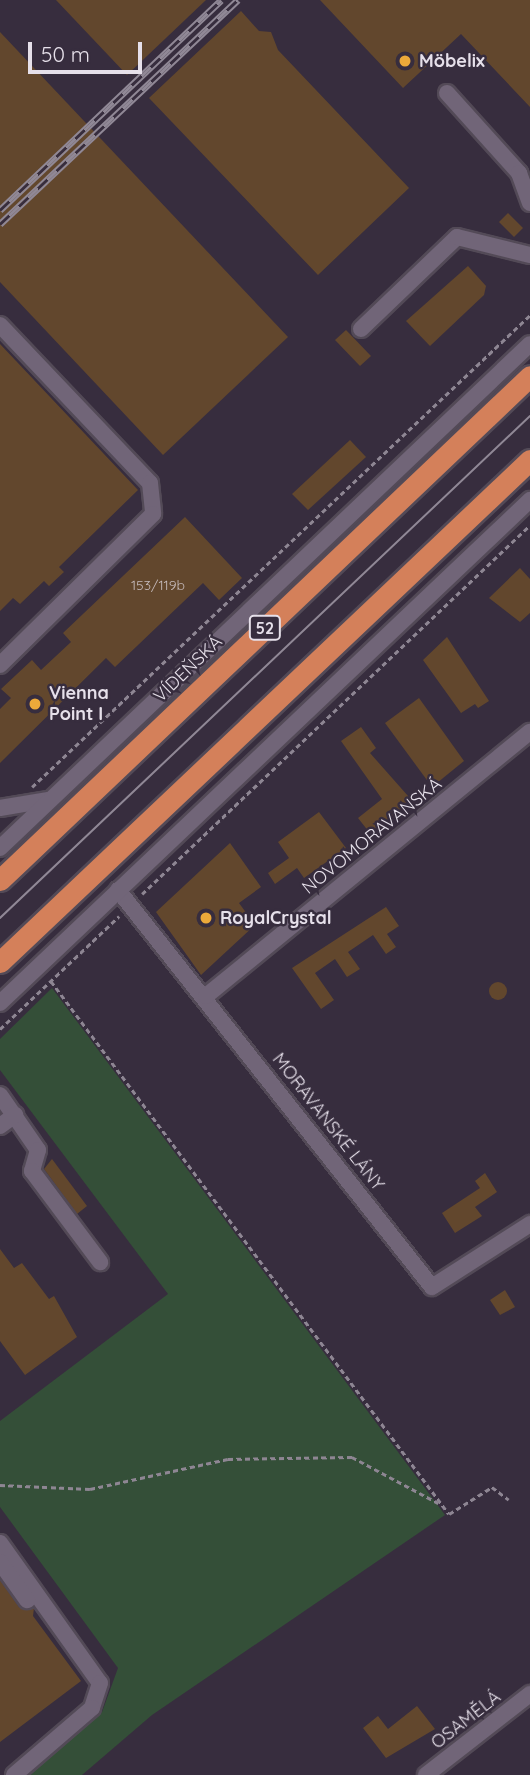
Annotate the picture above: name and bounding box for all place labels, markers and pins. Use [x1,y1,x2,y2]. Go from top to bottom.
place label: Möbelix [419,50,485,72]
marker: Möbelix [397,53,413,69]
place label: Vienna Point I [49,683,109,726]
marker: Vienna Point I [27,696,43,712]
place label: RoyalCrystal [220,907,332,929]
marker: RoyalCrystal [198,910,214,926]

